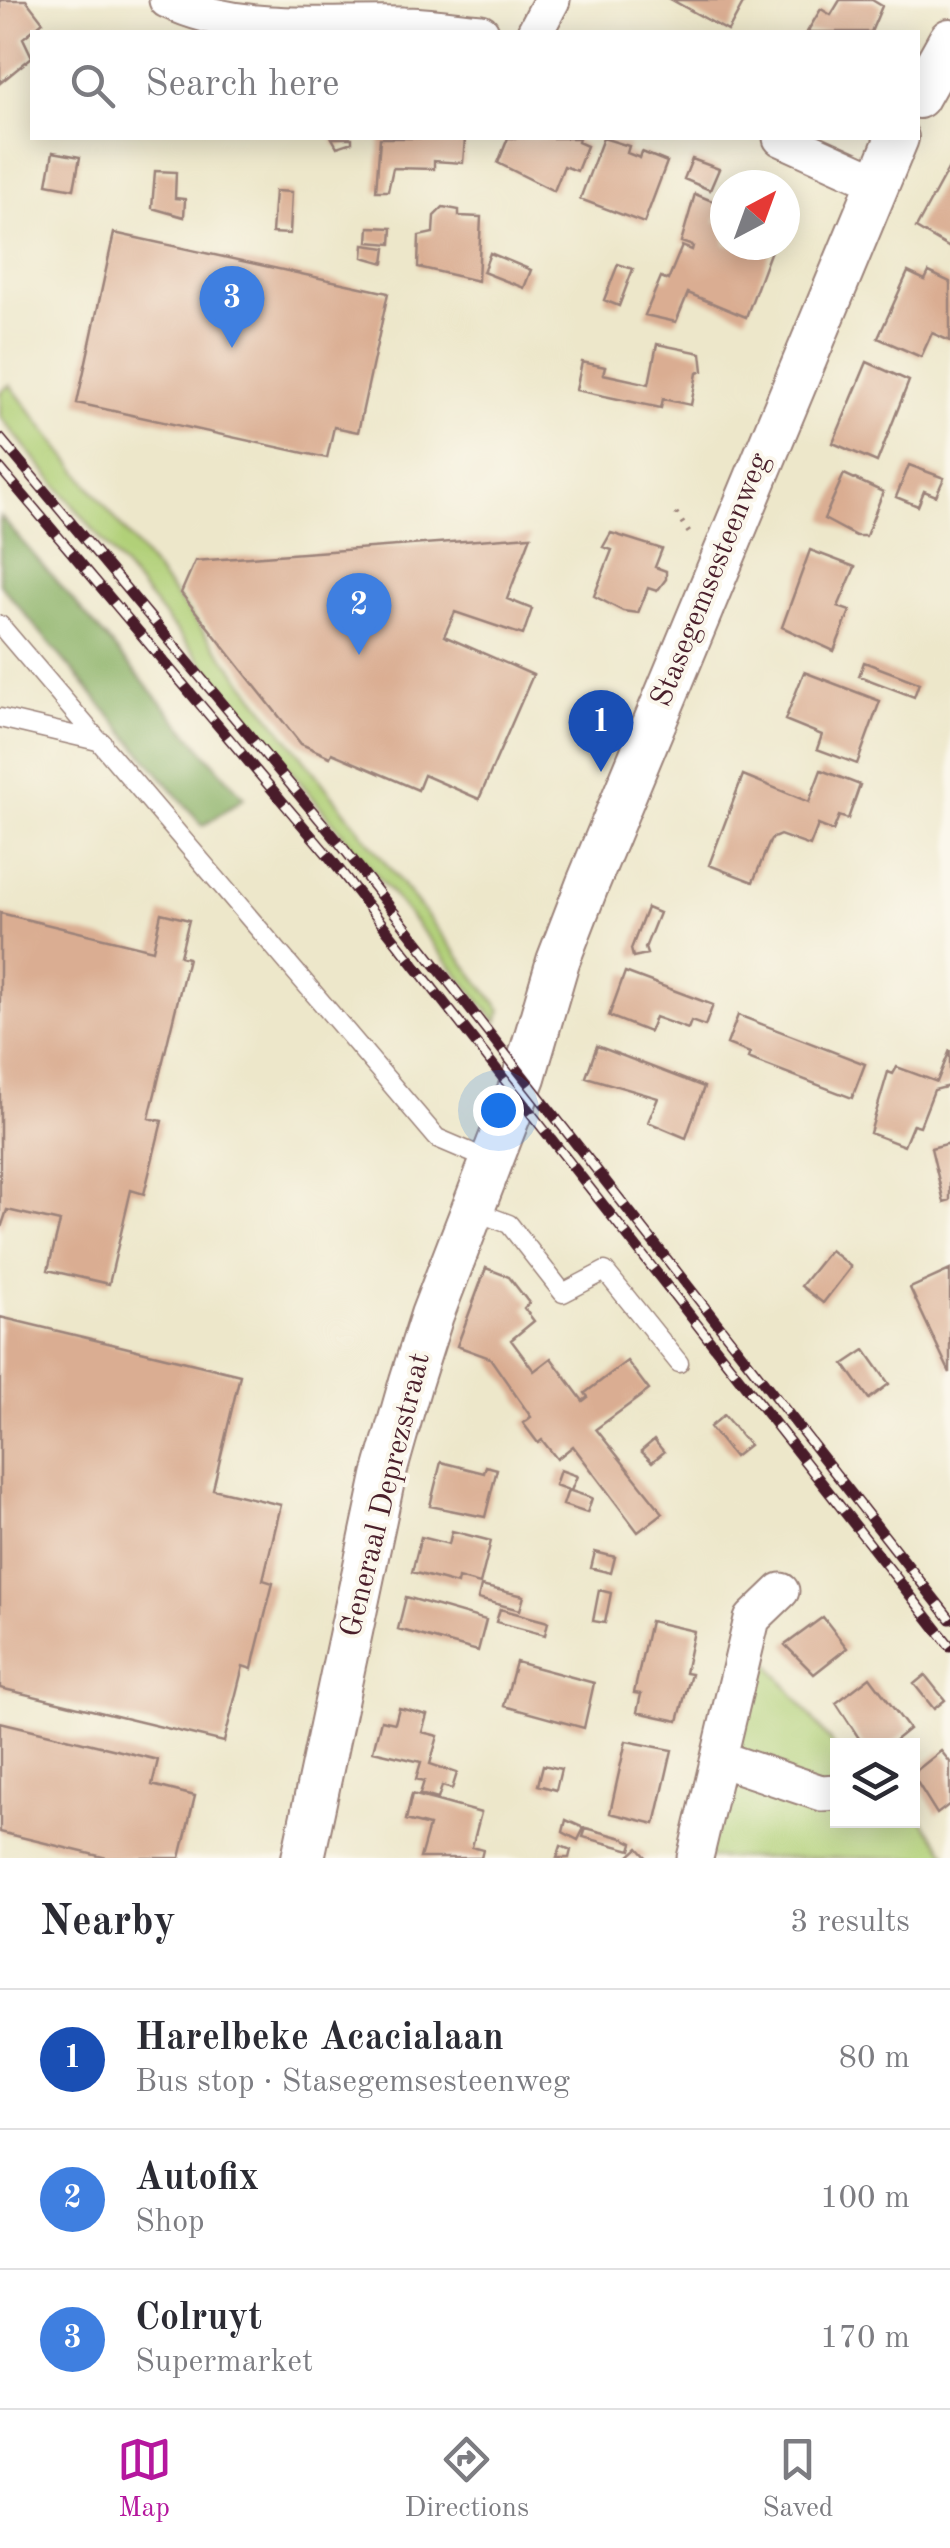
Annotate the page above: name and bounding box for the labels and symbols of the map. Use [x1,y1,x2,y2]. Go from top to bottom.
north arrow [710,170,800,260]
pin: 3 [200,266,264,348]
street label: Stasegemsesteenweg [646,449,776,711]
pin: 2 [326,572,392,655]
pin: 1 [568,690,634,772]
your location [473,1085,524,1136]
street label: Generaal Deprezstraat [336,1350,436,1640]

